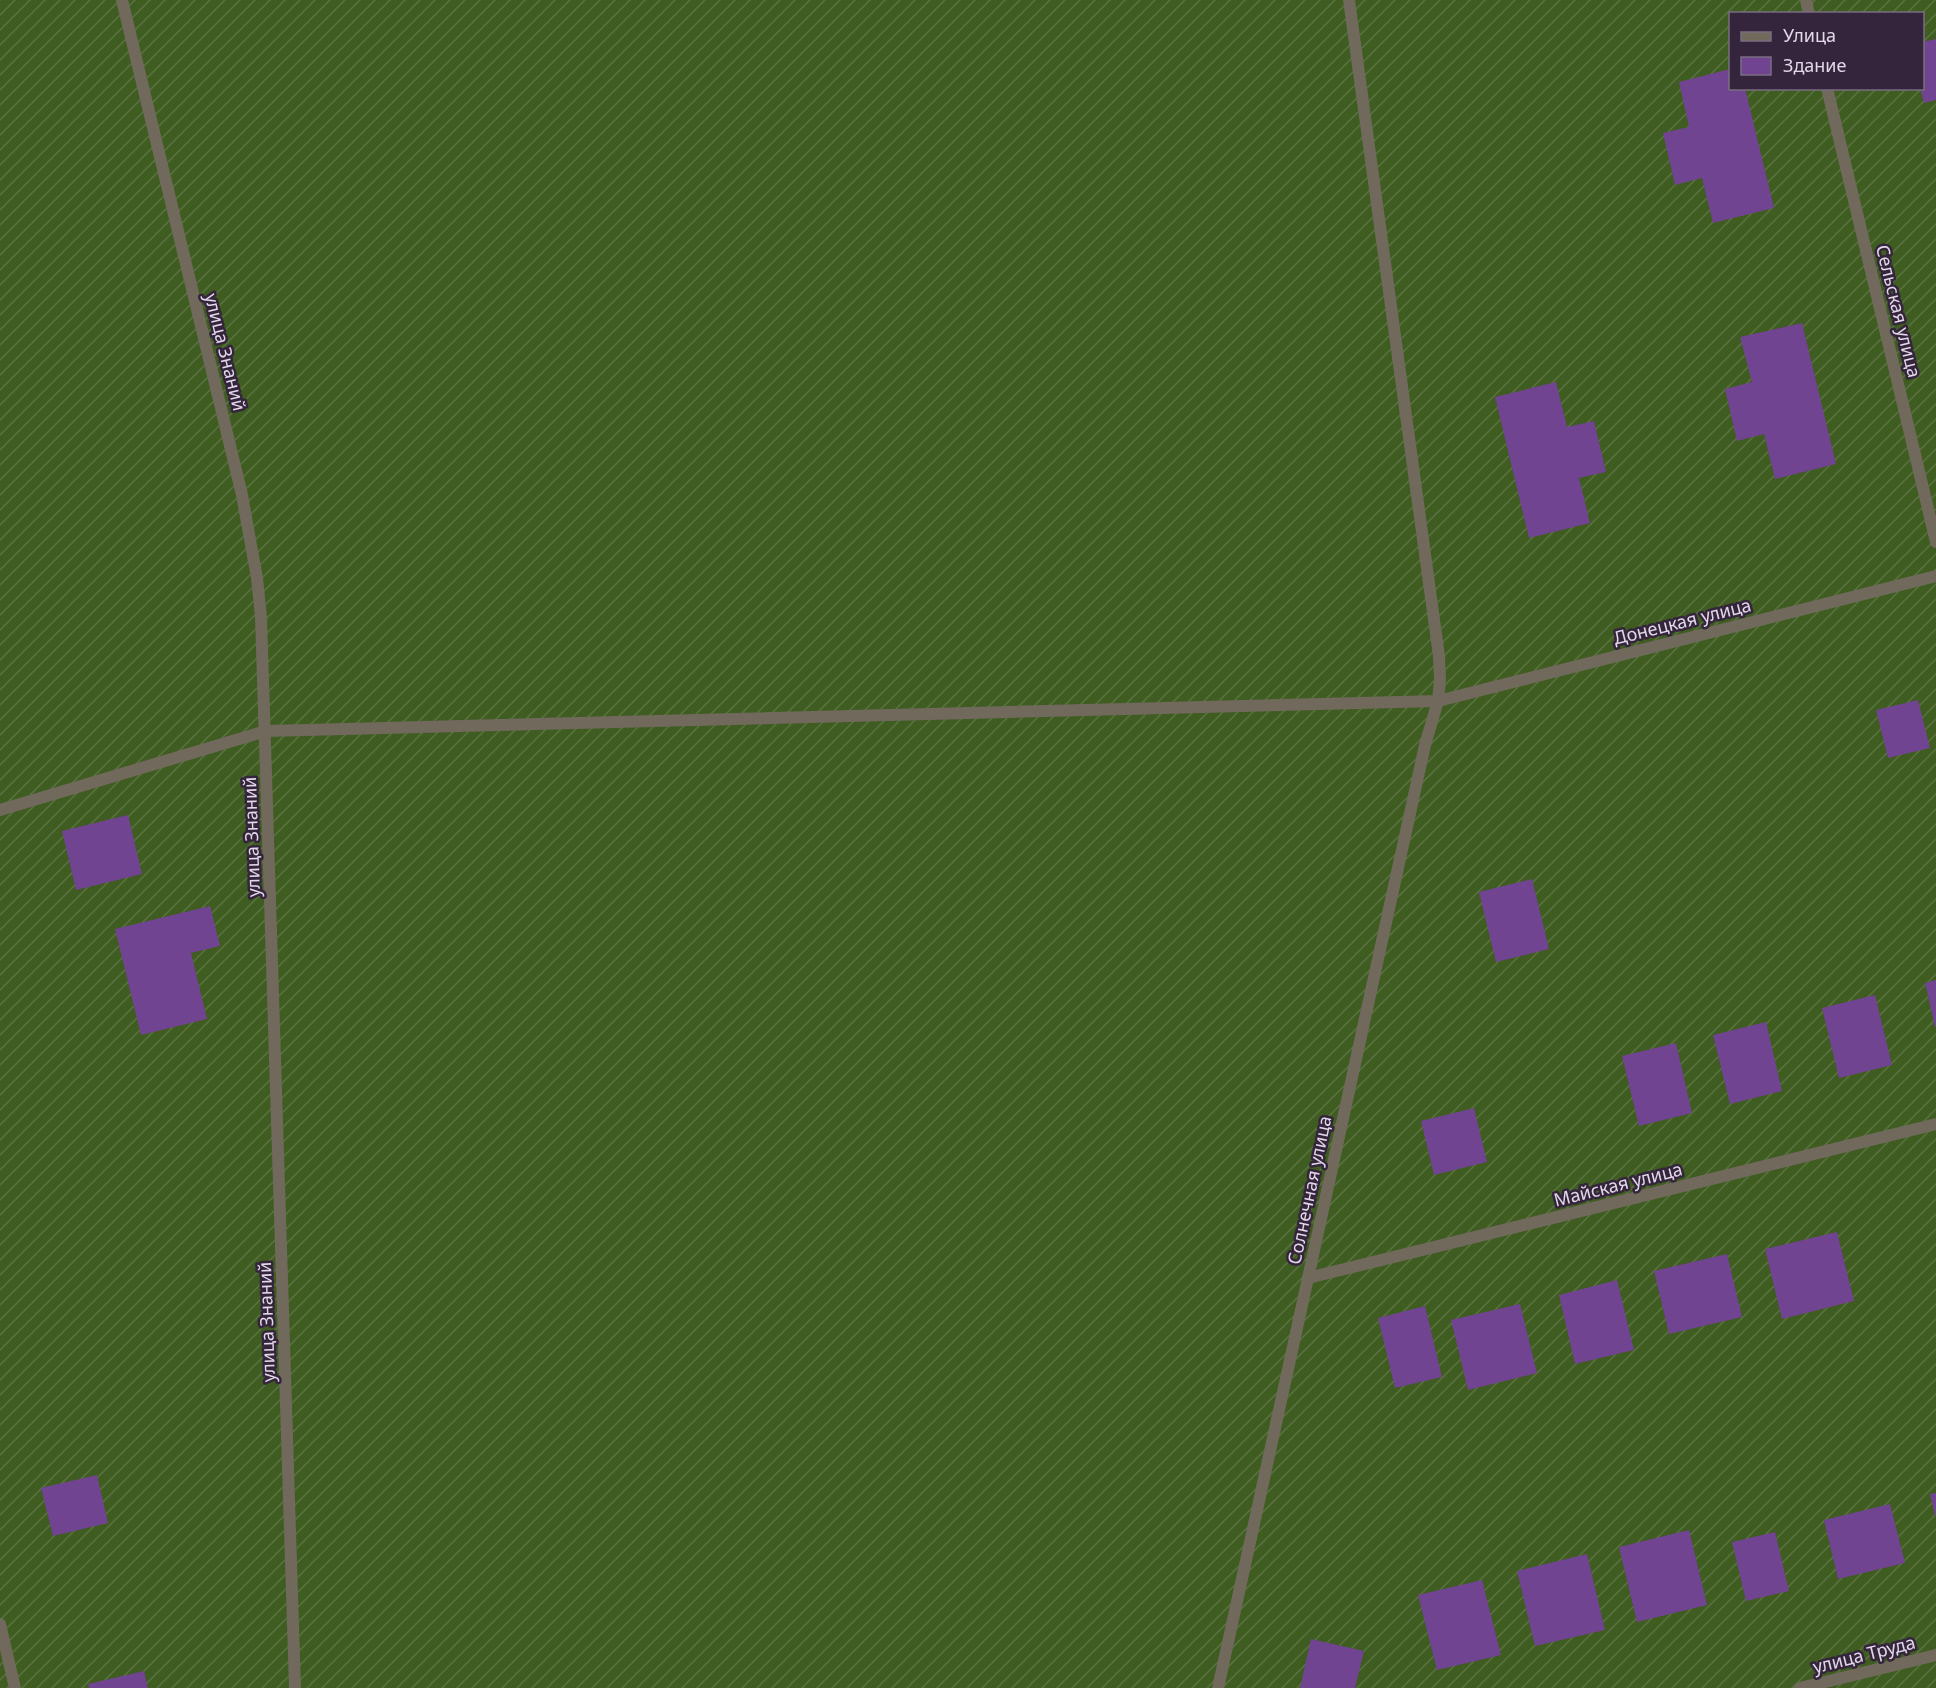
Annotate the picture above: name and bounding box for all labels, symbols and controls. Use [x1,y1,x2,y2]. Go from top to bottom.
legend [1729,12,1924,90]
text: Улица [1783,23,1836,47]
text: Здание [1783,53,1847,77]
street label: Сельская улица [1871,242,1927,380]
street label: улица Знаний [200,291,252,413]
street label: Донецкая улица [1611,592,1753,650]
street label: улица Знаний [237,776,265,898]
street label: Солнечная улица [1282,1113,1336,1267]
street label: Майская улица [1551,1156,1685,1212]
street label: улица Знаний [252,1261,280,1383]
street label: улица Труда [1810,1630,1918,1678]

